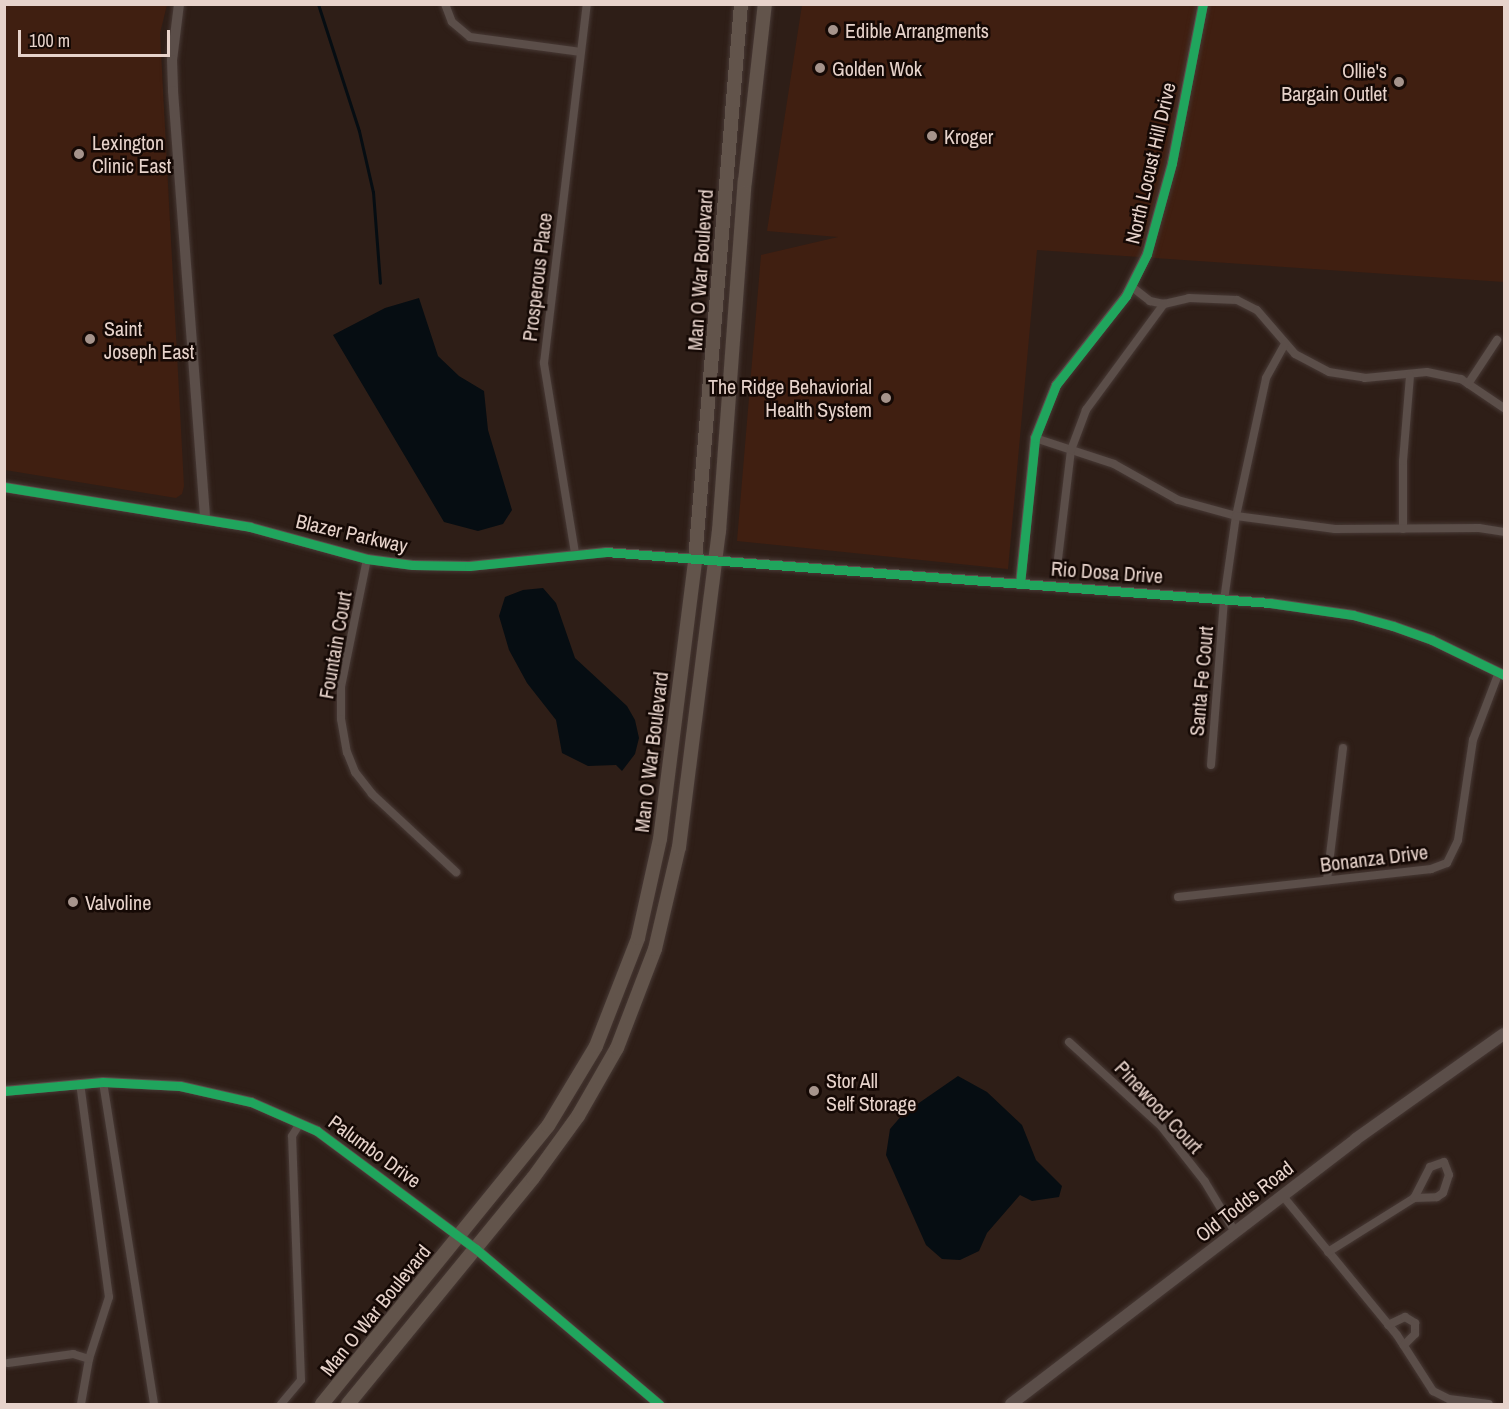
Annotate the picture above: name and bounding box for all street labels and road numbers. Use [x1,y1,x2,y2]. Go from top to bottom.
street label: North Locust Hill Drive [1120,80,1180,246]
street label: Man O War Boulevard [682,189,718,351]
street label: Prosperous Place [517,211,557,343]
street label: Blazer Parkway [294,508,410,558]
street label: Rio Dosa Drive [1050,556,1164,588]
street label: Fountain Court [314,589,356,701]
street label: Santa Fe Court [1184,625,1218,737]
street label: Man O War Boulevard [629,670,673,834]
street label: Bonanza Drive [1319,839,1429,877]
street label: Pinewood Court [1110,1056,1208,1158]
street label: Palumbo Drive [324,1109,426,1193]
street label: Old Todds Road [1190,1155,1298,1247]
street label: Man O War Boulevard [315,1240,435,1380]

